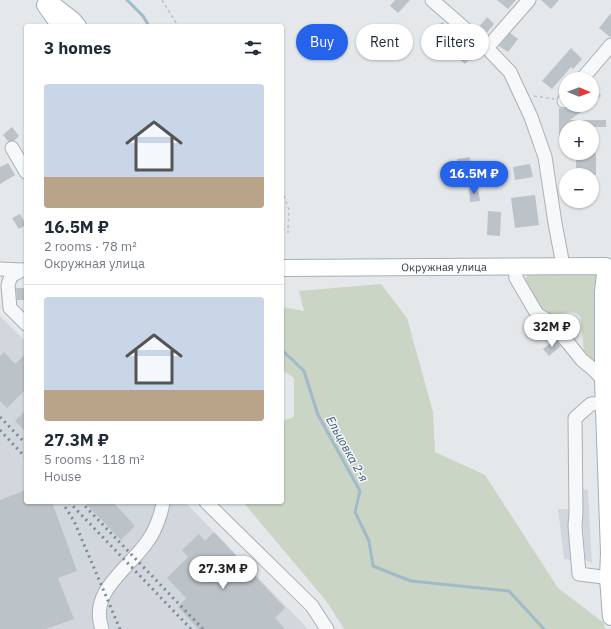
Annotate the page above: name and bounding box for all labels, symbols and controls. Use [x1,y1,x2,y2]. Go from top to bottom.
chip: Buy [296,24,348,60]
chip: Rent [356,24,413,60]
chip: Filters [421,24,489,60]
text: 3 homes [44,37,111,59]
icon: filters [242,37,264,59]
north arrow [559,72,599,112]
map controls [559,72,599,208]
icon: home [118,110,190,182]
button: + [559,120,599,160]
pin: 16.5M ₽ [437,161,511,195]
text: 16.5M ₽ [449,165,499,182]
button: − [559,168,599,208]
text: 16.5M ₽ [44,216,109,238]
text: 2 rooms · 78 m² [44,238,137,255]
text: Окружная улица [44,255,145,272]
street label: Окружная улица [401,260,487,274]
pin: 32M ₽ [524,314,580,348]
text: 32M ₽ [533,318,571,335]
icon: home [118,323,190,395]
water label: Ельцовка 2-я [323,413,372,484]
text: 27.3M ₽ [44,429,109,451]
text: 5 rooms · 118 m² [44,451,145,468]
text: House [44,468,81,485]
pin: 27.3M ₽ [186,556,260,590]
text: 27.3M ₽ [198,560,248,577]

